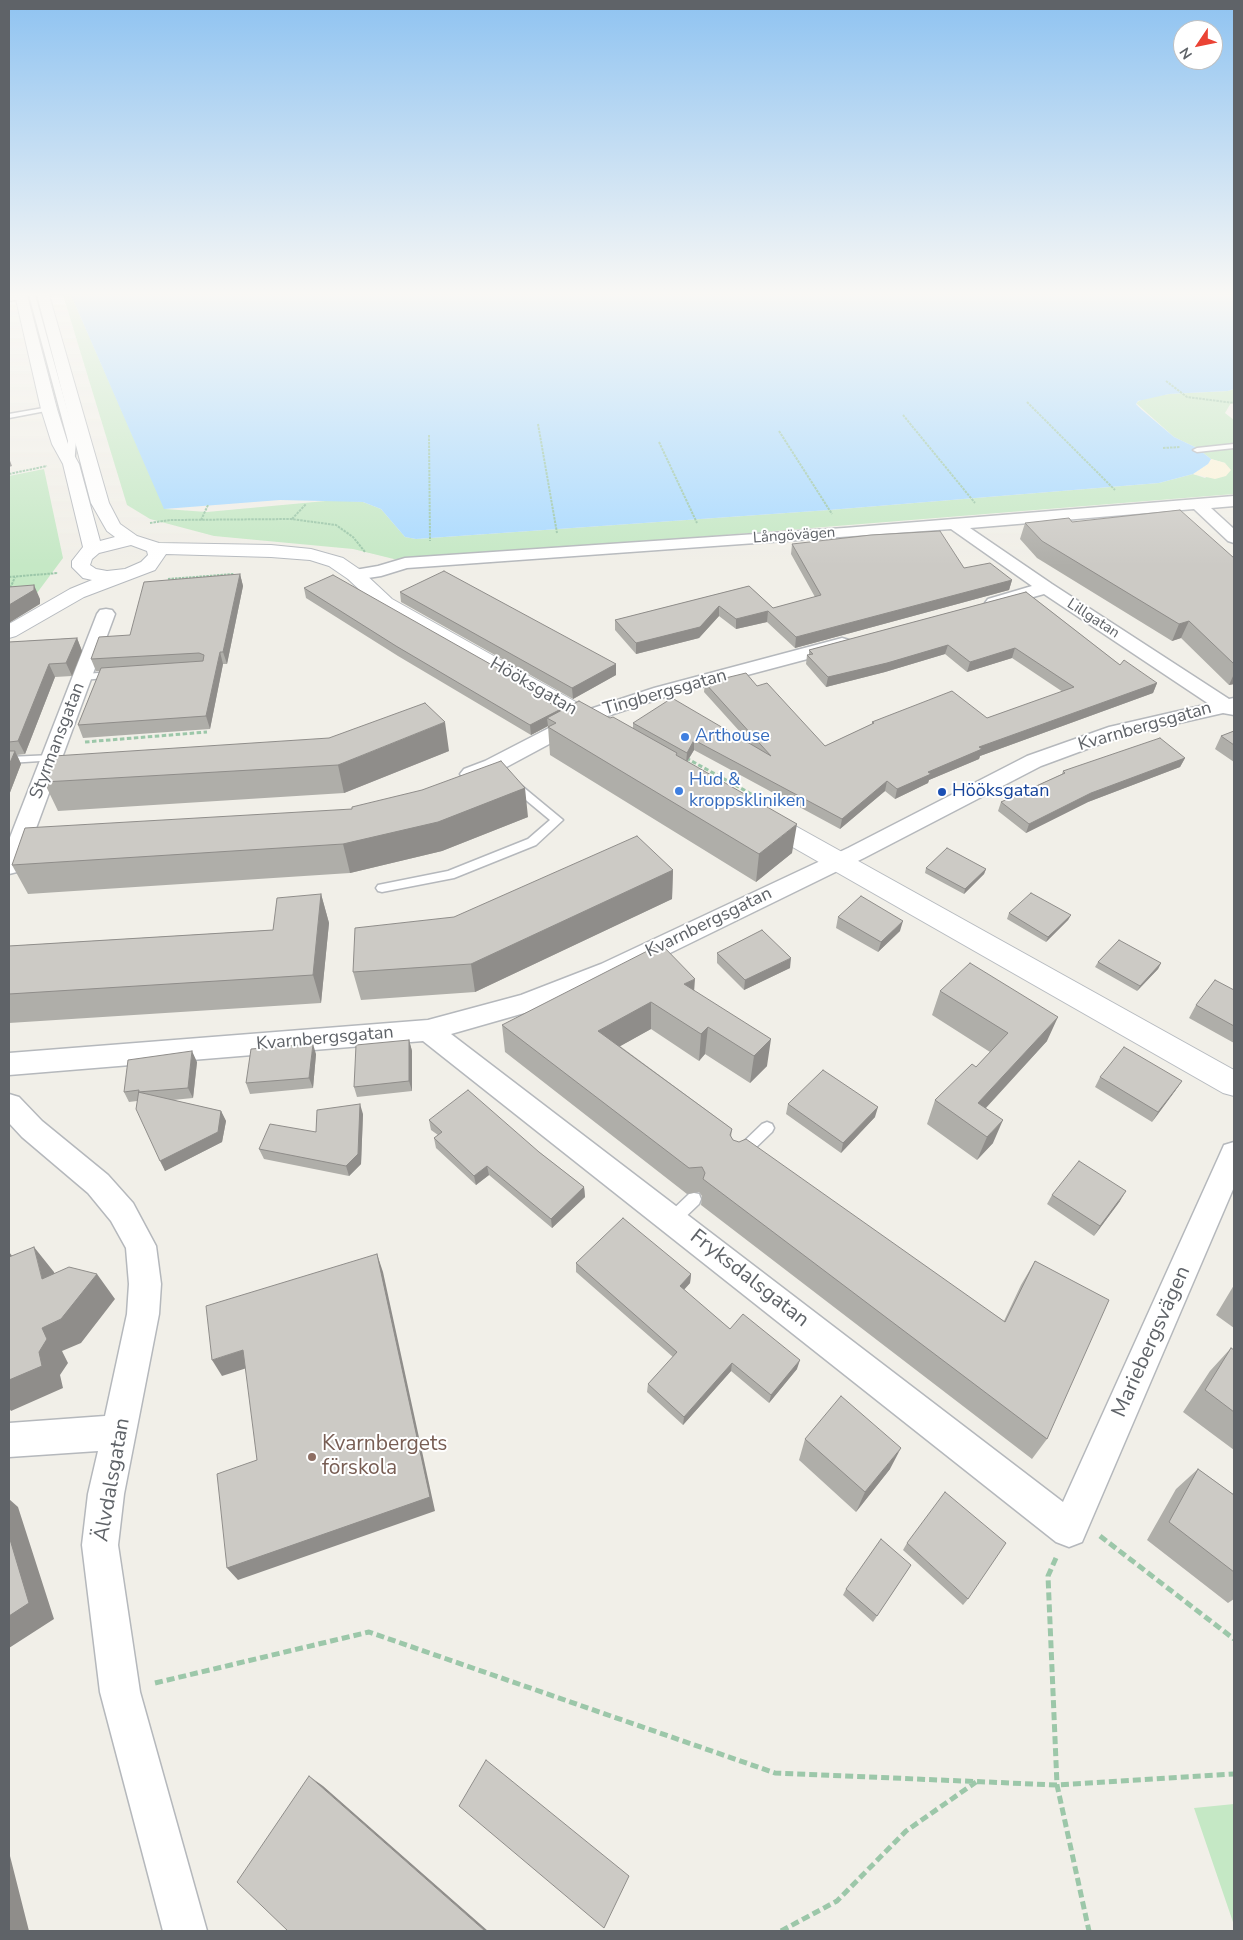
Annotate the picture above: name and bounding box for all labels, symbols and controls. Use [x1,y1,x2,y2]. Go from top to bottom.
north arrow [1173,20,1223,70]
text: N [1175,43,1197,63]
street label: Långövägen [752,524,836,548]
street label: Lillgatan [1063,595,1123,643]
street label: Hööksgatan [485,653,581,721]
street label: Tingbergsgatan [601,665,729,721]
street label: Styrmansgatan [26,680,90,802]
street label: Kvarnbergsgatan [1076,698,1214,756]
place label: Arthouse [695,726,770,748]
marker: Arthouse [679,731,691,743]
place label: Hud & kroppskliniken [689,770,805,812]
place label: Hööksgatan [952,781,1049,803]
marker: Hud & kroppskliniken [673,785,685,797]
marker: Hööksgatan [936,786,948,798]
street label: Kvarnbergsgatan [642,883,776,963]
street label: Kvarnbergsgatan [255,1022,395,1056]
street label: Fryksdalsgatan [684,1225,814,1333]
street label: Mariebergsvägen [1107,1263,1197,1421]
street label: Älvdalsgatan [90,1416,136,1544]
place label: Kvarnbergets förskola [322,1432,447,1482]
marker: Kvarnbergets förskola [306,1451,318,1463]

